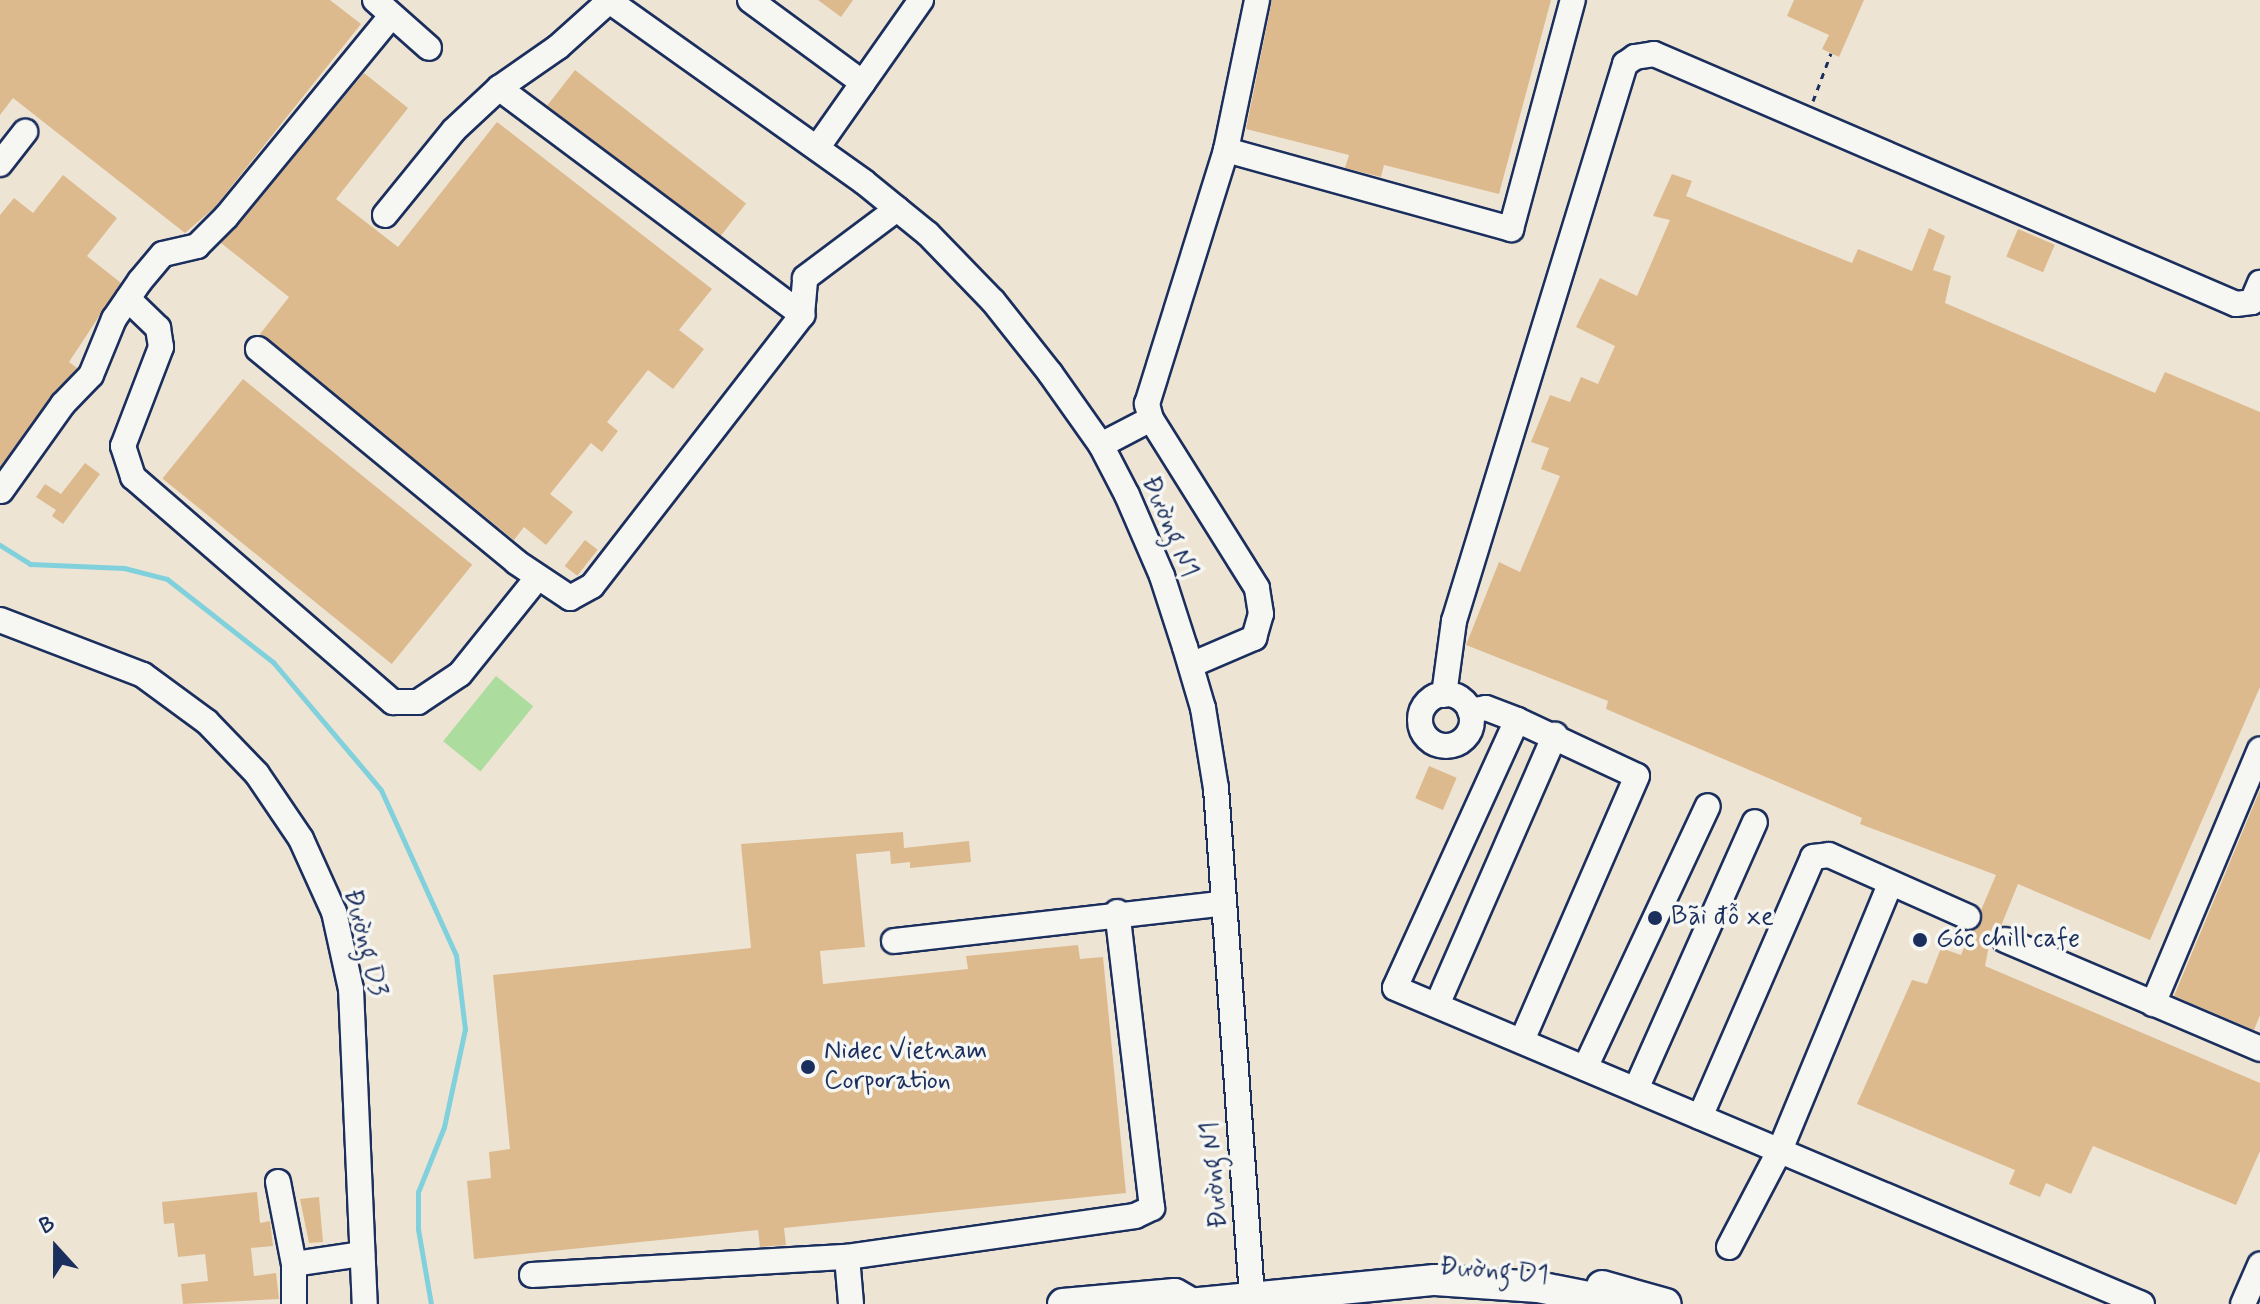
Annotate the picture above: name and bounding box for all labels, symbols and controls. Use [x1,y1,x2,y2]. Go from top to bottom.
street label: Đường N1 [1134,471,1204,583]
street label: Đường D3 [336,887,392,999]
place label: Bãi đỗ xe [1671,902,1774,934]
marker: Bãi đỗ xe [1646,909,1664,927]
place label: Góc chill cafe [1936,924,2080,956]
marker: Góc chill cafe [1911,931,1929,949]
place label: Nidec Vietnam Corporation [824,1036,989,1098]
marker: Nidec Vietnam Corporation [799,1058,817,1076]
street label: Đường N1 [1195,1120,1235,1230]
north arrow [16,1208,96,1288]
text: B [36,1210,59,1241]
street label: Đường D1 [1439,1252,1549,1292]

